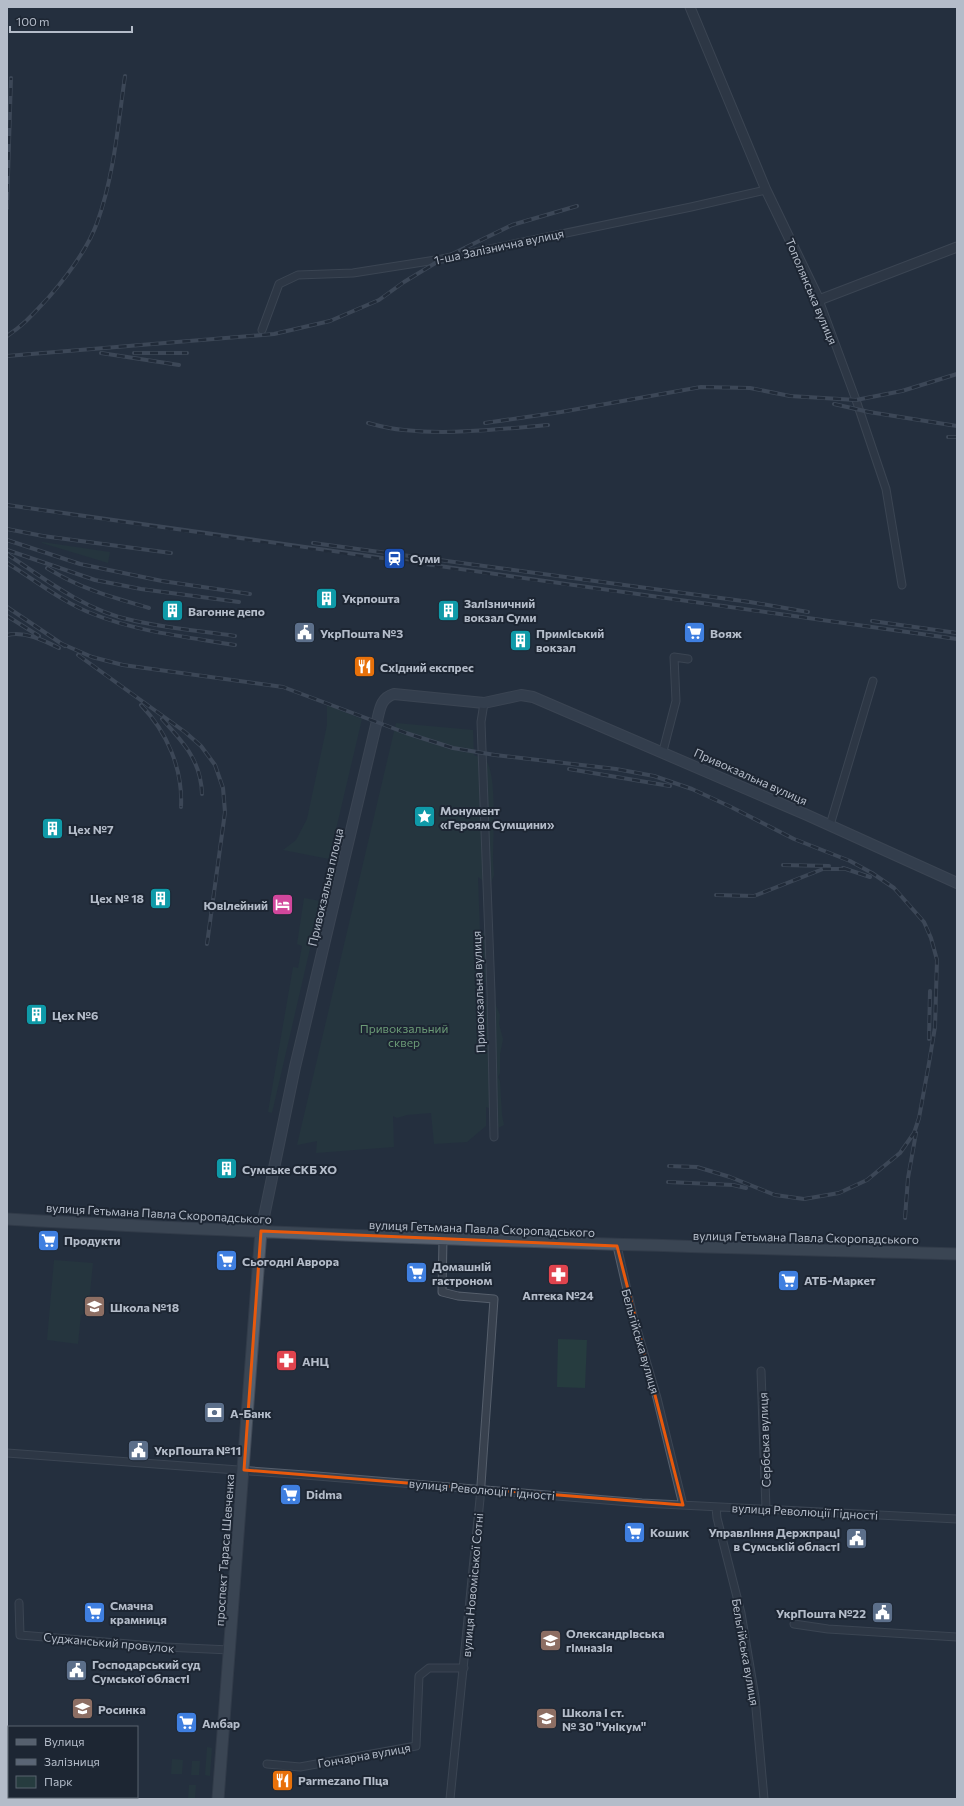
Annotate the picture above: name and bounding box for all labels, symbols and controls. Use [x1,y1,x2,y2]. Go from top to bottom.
scale bar [10,8,132,34]
text: 100 m [16,14,50,28]
street label: 1-ша Залізнична вулиця [433,225,565,267]
street label: Тополянська вулиця [783,236,841,346]
station icon: Суми [382,545,408,571]
place label: Суми [410,551,440,565]
building icon: Укрпошта [314,585,340,611]
place label: Укрпошта [342,591,400,605]
place label: Залізничний вокзал Суми [464,596,536,624]
building icon: Залізничний вокзал Суми [435,597,461,623]
building icon: Вагонне депо [160,598,186,624]
place label: Вагонне депо [188,604,265,618]
public building icon: УкрПошта №3 [292,620,318,646]
supermarket icon: Вояж [681,620,707,646]
place label: УкрПошта №3 [320,626,403,640]
place label: Приміський вокзал [536,626,604,654]
place label: Вояж [710,626,743,640]
building icon: Приміський вокзал [507,627,533,653]
restaurant icon: Східний експрес [351,654,377,680]
place label: Східний експрес [380,660,474,674]
street label: Привокзальна вулиця [692,745,810,807]
place label: Монумент «Героям Сумщини» [440,803,555,831]
place icon: Монумент «Героям Сумщини» [411,804,437,830]
building icon: Цех №7 [39,816,65,842]
place label: Цех №7 [68,822,114,836]
street label: Привокзальна площа [305,827,345,947]
building icon: Цех № 18 [147,885,173,911]
place label: Цех № 18 [90,891,144,905]
hotel icon: Ювілейний [270,892,296,918]
place label: Ювілейний [203,898,268,912]
street label: Привокзальна вулиця [469,931,487,1053]
building icon: Цех №6 [23,1002,49,1028]
place label: Цех №6 [52,1008,98,1022]
park label: Привокзальний сквер [360,1021,448,1049]
building icon: Сумське СКБ ХО [214,1156,240,1182]
place label: Сумське СКБ ХО [242,1162,337,1176]
street label: вулиця Гетьмана Павла Скоропадського [46,1200,272,1226]
street label: вулиця Гетьмана Павла Скоропадського [369,1217,595,1239]
supermarket icon: Продукти [35,1227,61,1253]
street label: вулиця Гетьмана Павла Скоропадського [693,1228,919,1246]
place label: Продукти [64,1233,121,1247]
supermarket icon: Сьогодні Аврора [214,1248,240,1274]
place label: Сьогодні Аврора [242,1254,339,1268]
place label: Домашній гастроном [432,1259,492,1287]
supermarket icon: Домашній гастроном [404,1260,430,1286]
pharmacy icon: Аптека №24 [545,1261,571,1287]
supermarket icon: АТБ-Маркет [776,1267,802,1293]
place label: АТБ-Маркет [804,1273,876,1287]
street label: Бельгійська вулиця [619,1287,663,1395]
place label: Аптека №24 [522,1288,594,1302]
school or university icon: Школа №18 [81,1294,107,1320]
place label: Школа №18 [110,1300,179,1314]
pharmacy icon: АНЦ [274,1348,300,1374]
place label: АНЦ [302,1354,330,1368]
street label: Сербська вулиця [755,1392,773,1488]
bank icon: А-Банк [202,1400,228,1426]
place label: А-Банк [230,1406,271,1420]
public building icon: УкрПошта №11 [126,1437,152,1463]
place label: УкрПошта №11 [154,1443,241,1457]
street label: проспект Тараса Шевченка [212,1473,236,1627]
street label: вулиця Революції Гідності [408,1476,556,1502]
supermarket icon: Didma [278,1481,304,1507]
place label: Didma [306,1487,342,1501]
street label: вулиця Революції Гідності [731,1500,879,1522]
street label: вулиця Новоміської Сотні [459,1512,485,1658]
supermarket icon: Кошик [622,1519,648,1545]
place label: Кошик [650,1525,689,1539]
place label: Управління Держпраці в Сумській області [708,1525,840,1553]
public building icon: Управління Держпраці в Сумській області [843,1526,869,1552]
street label: Бельгійська вулиця [730,1597,762,1707]
place label: Смачна крамниця [110,1598,167,1626]
supermarket icon: Смачна крамниця [82,1599,108,1625]
public building icon: УкрПошта №22 [869,1600,895,1626]
place label: УкрПошта №22 [776,1606,866,1620]
place label: Олександрівська гімназія [566,1626,664,1654]
school or university icon: Олександрівська гімназія [538,1627,564,1653]
street label: Суджанський провулок [43,1629,176,1655]
place label: Господарський суд Сумської області [92,1657,201,1685]
public building icon: Господарський суд Сумської області [64,1658,90,1684]
school or university icon: Росинка [69,1696,95,1722]
place label: Росинка [98,1702,146,1716]
place label: Школа І ст. № 30 "Унікум" [562,1705,646,1733]
school or university icon: Школа І ст. № 30 "Унікум" [534,1706,560,1732]
supermarket icon: Амбар [173,1710,199,1736]
place label: Амбар [202,1716,240,1730]
legend [8,1726,138,1798]
text: Вулиця [44,1734,85,1748]
street label: Гончарна вулиця [316,1740,412,1770]
text: Залізниця [44,1754,100,1768]
restaurant icon: Parmezano Піца [270,1767,296,1793]
place label: Parmezano Піца [298,1773,389,1787]
text: Парк [44,1774,73,1788]

